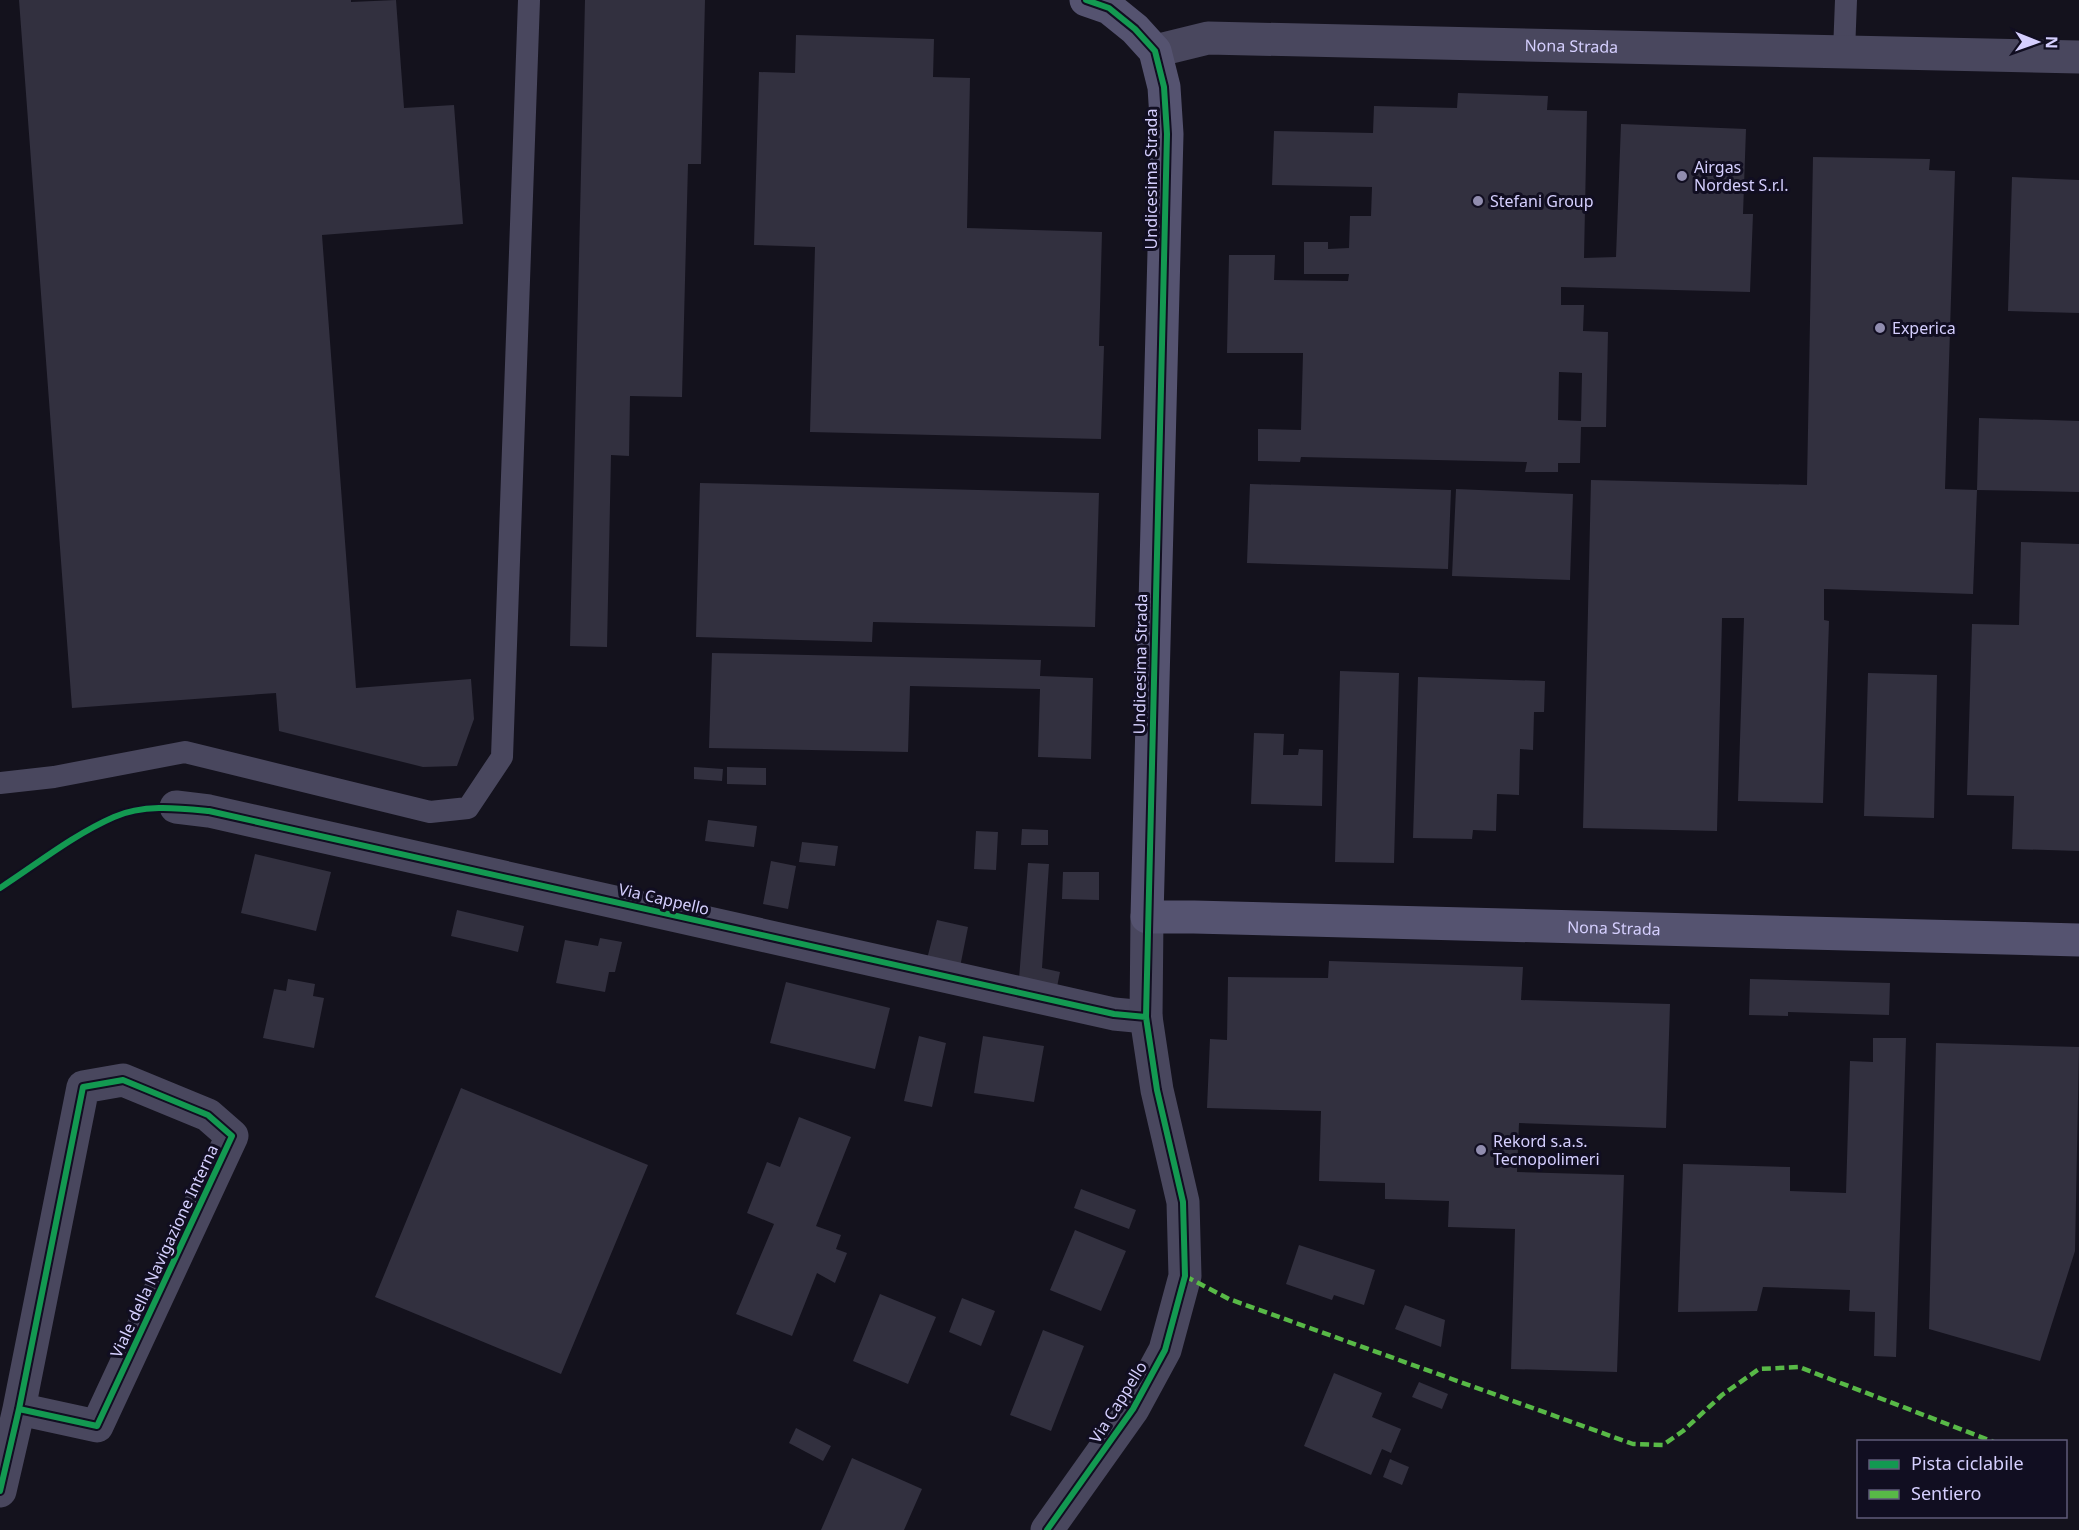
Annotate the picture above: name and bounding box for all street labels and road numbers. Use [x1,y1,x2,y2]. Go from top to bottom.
street label: Nona Strada [1524,34,1618,58]
street label: Undicesima Strada [1140,109,1162,249]
street label: Undicesima Strada [1128,593,1152,735]
street label: Via Cappello [616,878,712,920]
street label: Nona Strada [1567,916,1661,940]
street label: Viale della Navigazione Interna [105,1141,223,1361]
street label: Via Cappello [1084,1357,1152,1447]

